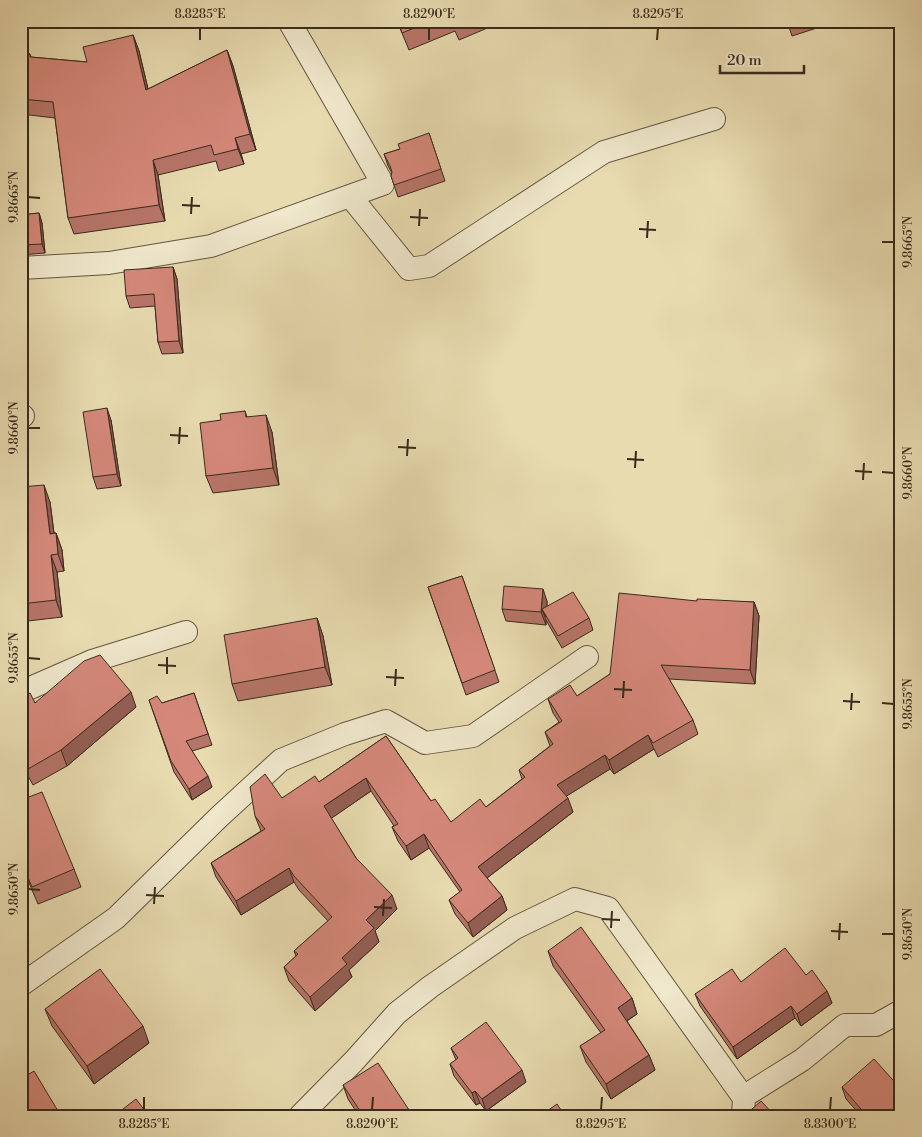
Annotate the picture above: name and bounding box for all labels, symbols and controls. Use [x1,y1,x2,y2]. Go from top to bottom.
text: 8.8285°E [175,7,225,22]
text: 8.8290°E [403,7,455,22]
text: 8.8295°E [633,7,683,22]
scale bar [720,42,803,74]
text: 20 m [727,51,762,70]
text: 9.8665°N [7,171,22,223]
text: 9.8665°N [901,216,916,268]
text: 9.8660°N [7,401,22,455]
text: 9.8660°N [901,446,916,500]
text: 9.8655°N [7,632,22,684]
text: 9.8655°N [901,678,916,730]
text: 9.8650°N [7,863,22,915]
text: 9.8650°N [901,908,916,960]
text: 8.8285°E [119,1117,169,1132]
text: 8.8290°E [346,1117,398,1132]
text: 8.8295°E [576,1117,626,1132]
text: 8.8300°E [804,1117,856,1132]

